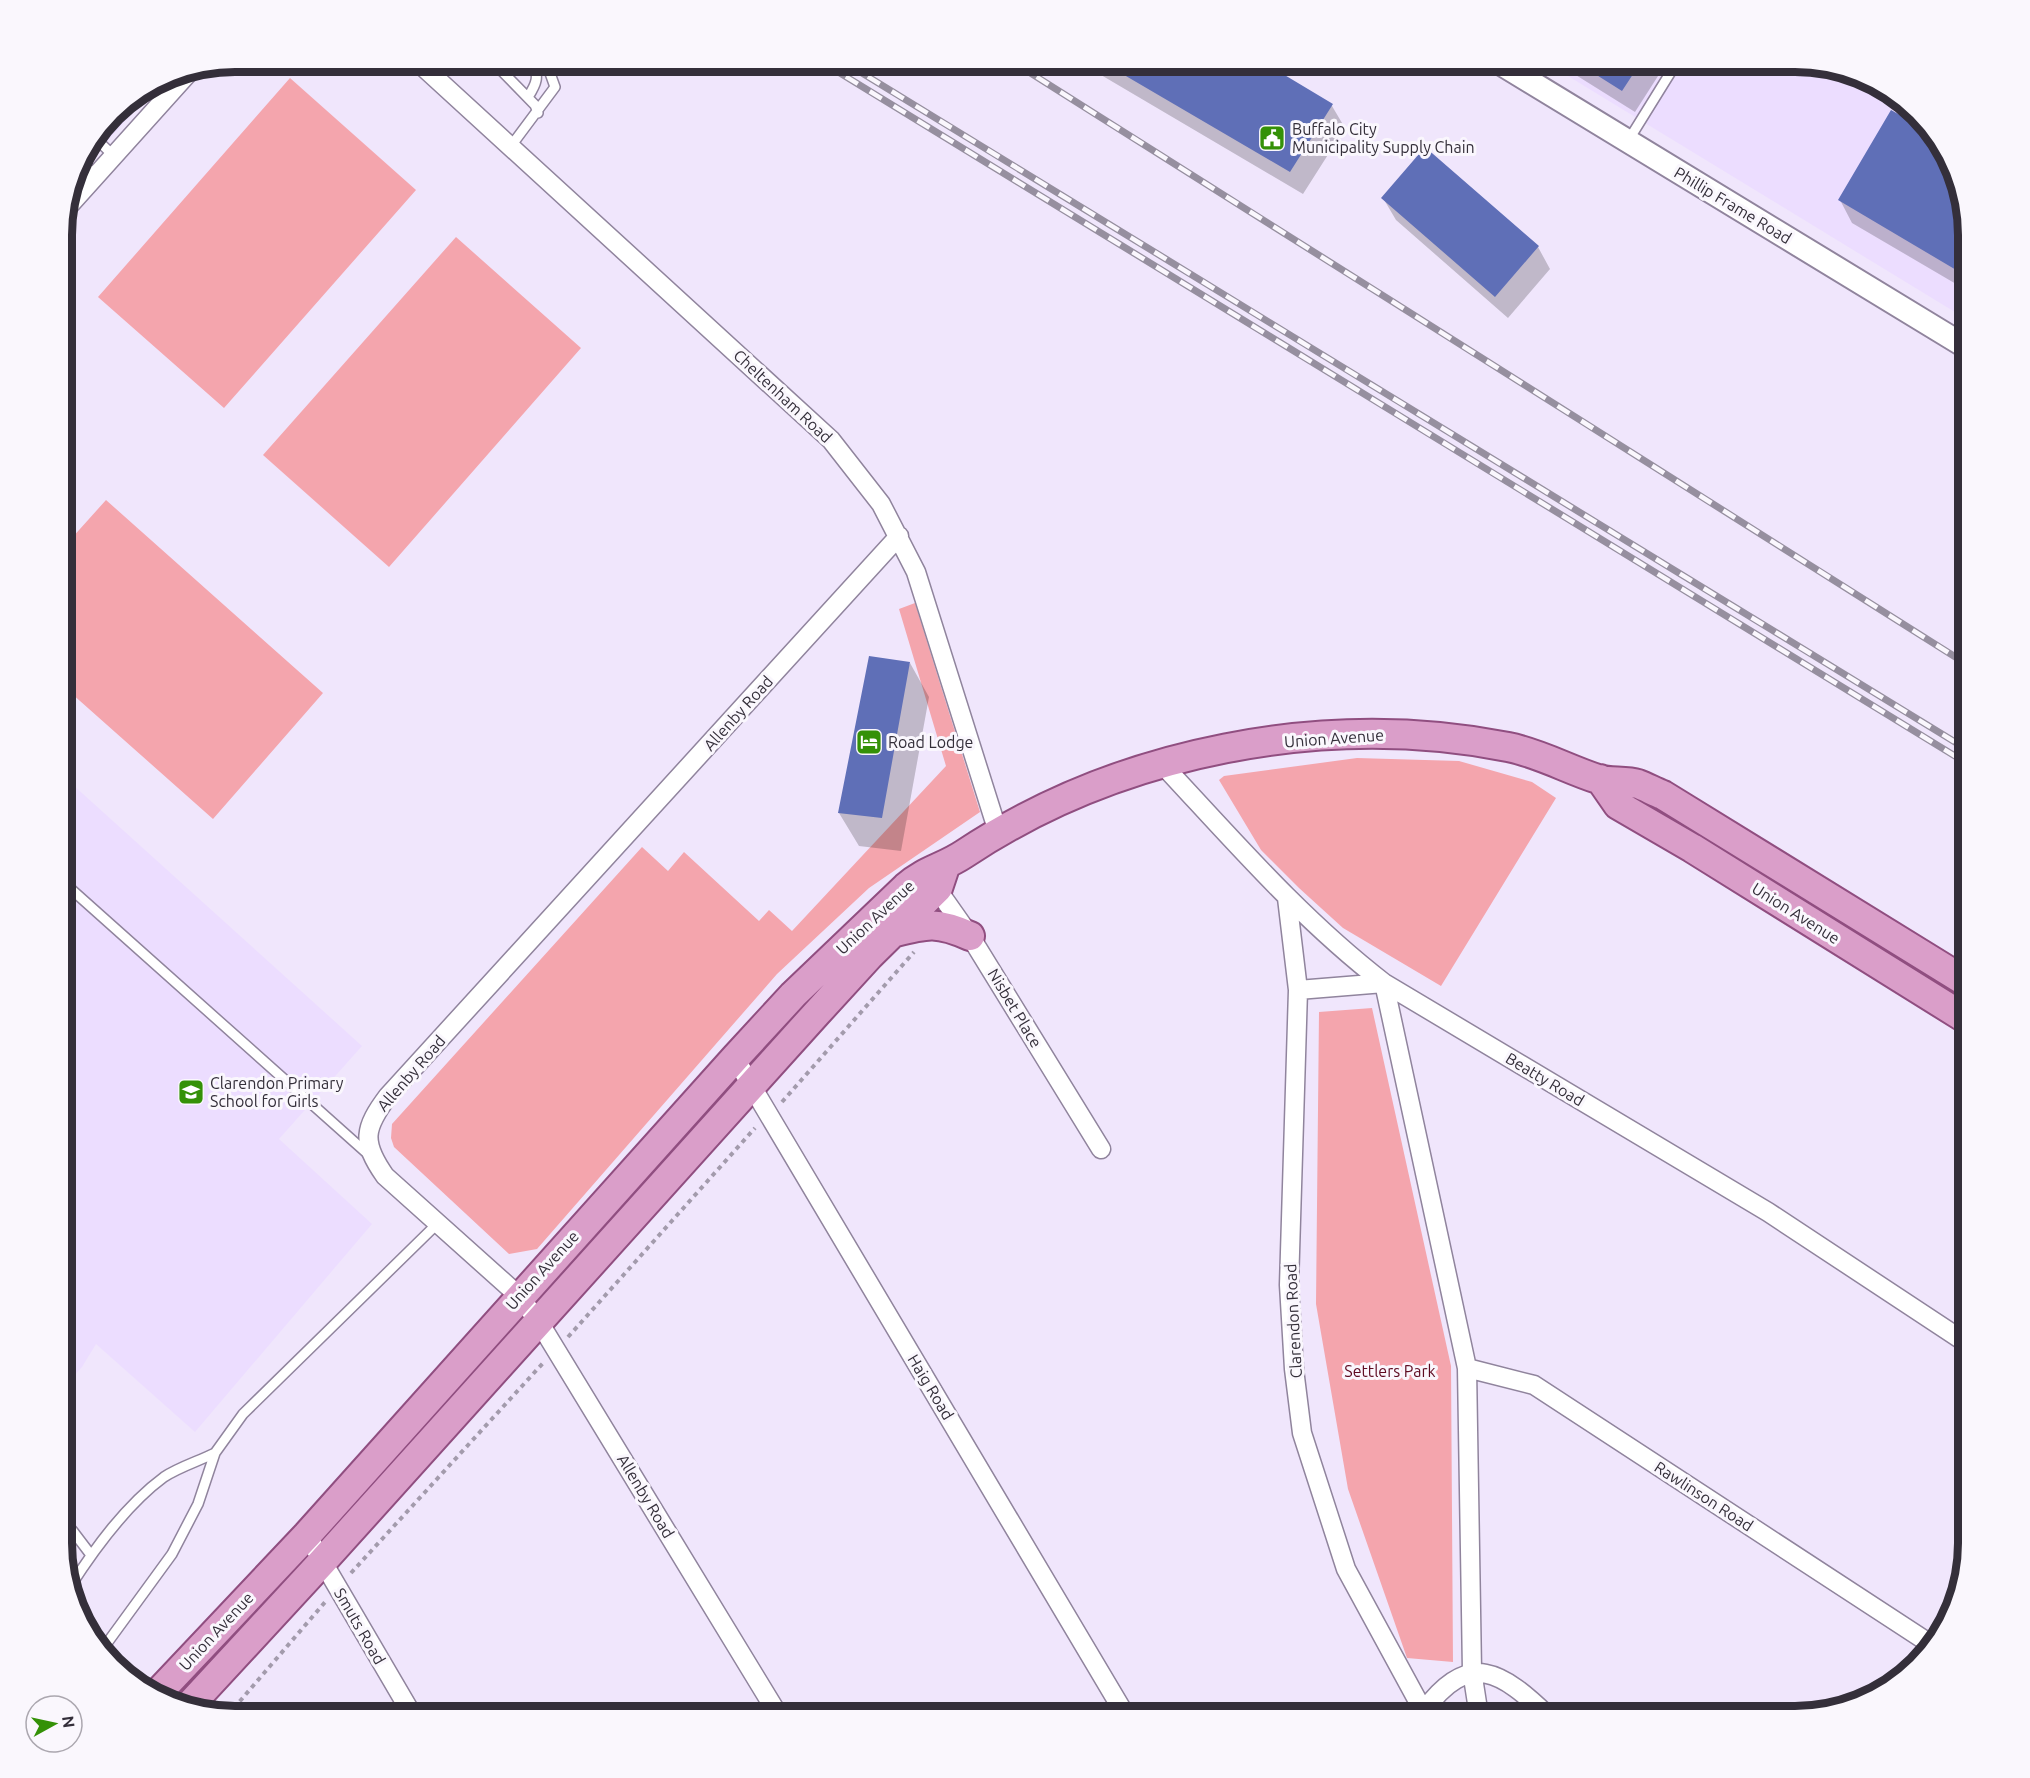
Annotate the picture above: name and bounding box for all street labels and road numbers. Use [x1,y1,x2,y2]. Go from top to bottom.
street label: Phillip Frame Road [1671,163,1795,247]
street label: Cheltenham Road [730,346,836,446]
street label: Allenby Road [700,672,776,754]
street label: Union Avenue [1283,726,1385,750]
street label: Union Avenue [832,876,918,958]
street label: Union Avenue [1749,879,1843,947]
street label: Nisbet Place [984,965,1046,1051]
street label: Allenby Road [373,1031,449,1115]
street label: Beatty Road [1503,1049,1587,1109]
street label: Union Avenue [502,1227,582,1313]
street label: Clarendon Road [1281,1263,1305,1379]
street label: Haig Road [904,1351,958,1423]
street label: Allenby Road [614,1451,678,1541]
street label: Rawlinson Road [1651,1457,1757,1535]
street label: Smuts Road [331,1585,389,1667]
street label: Union Avenue [175,1588,257,1674]

